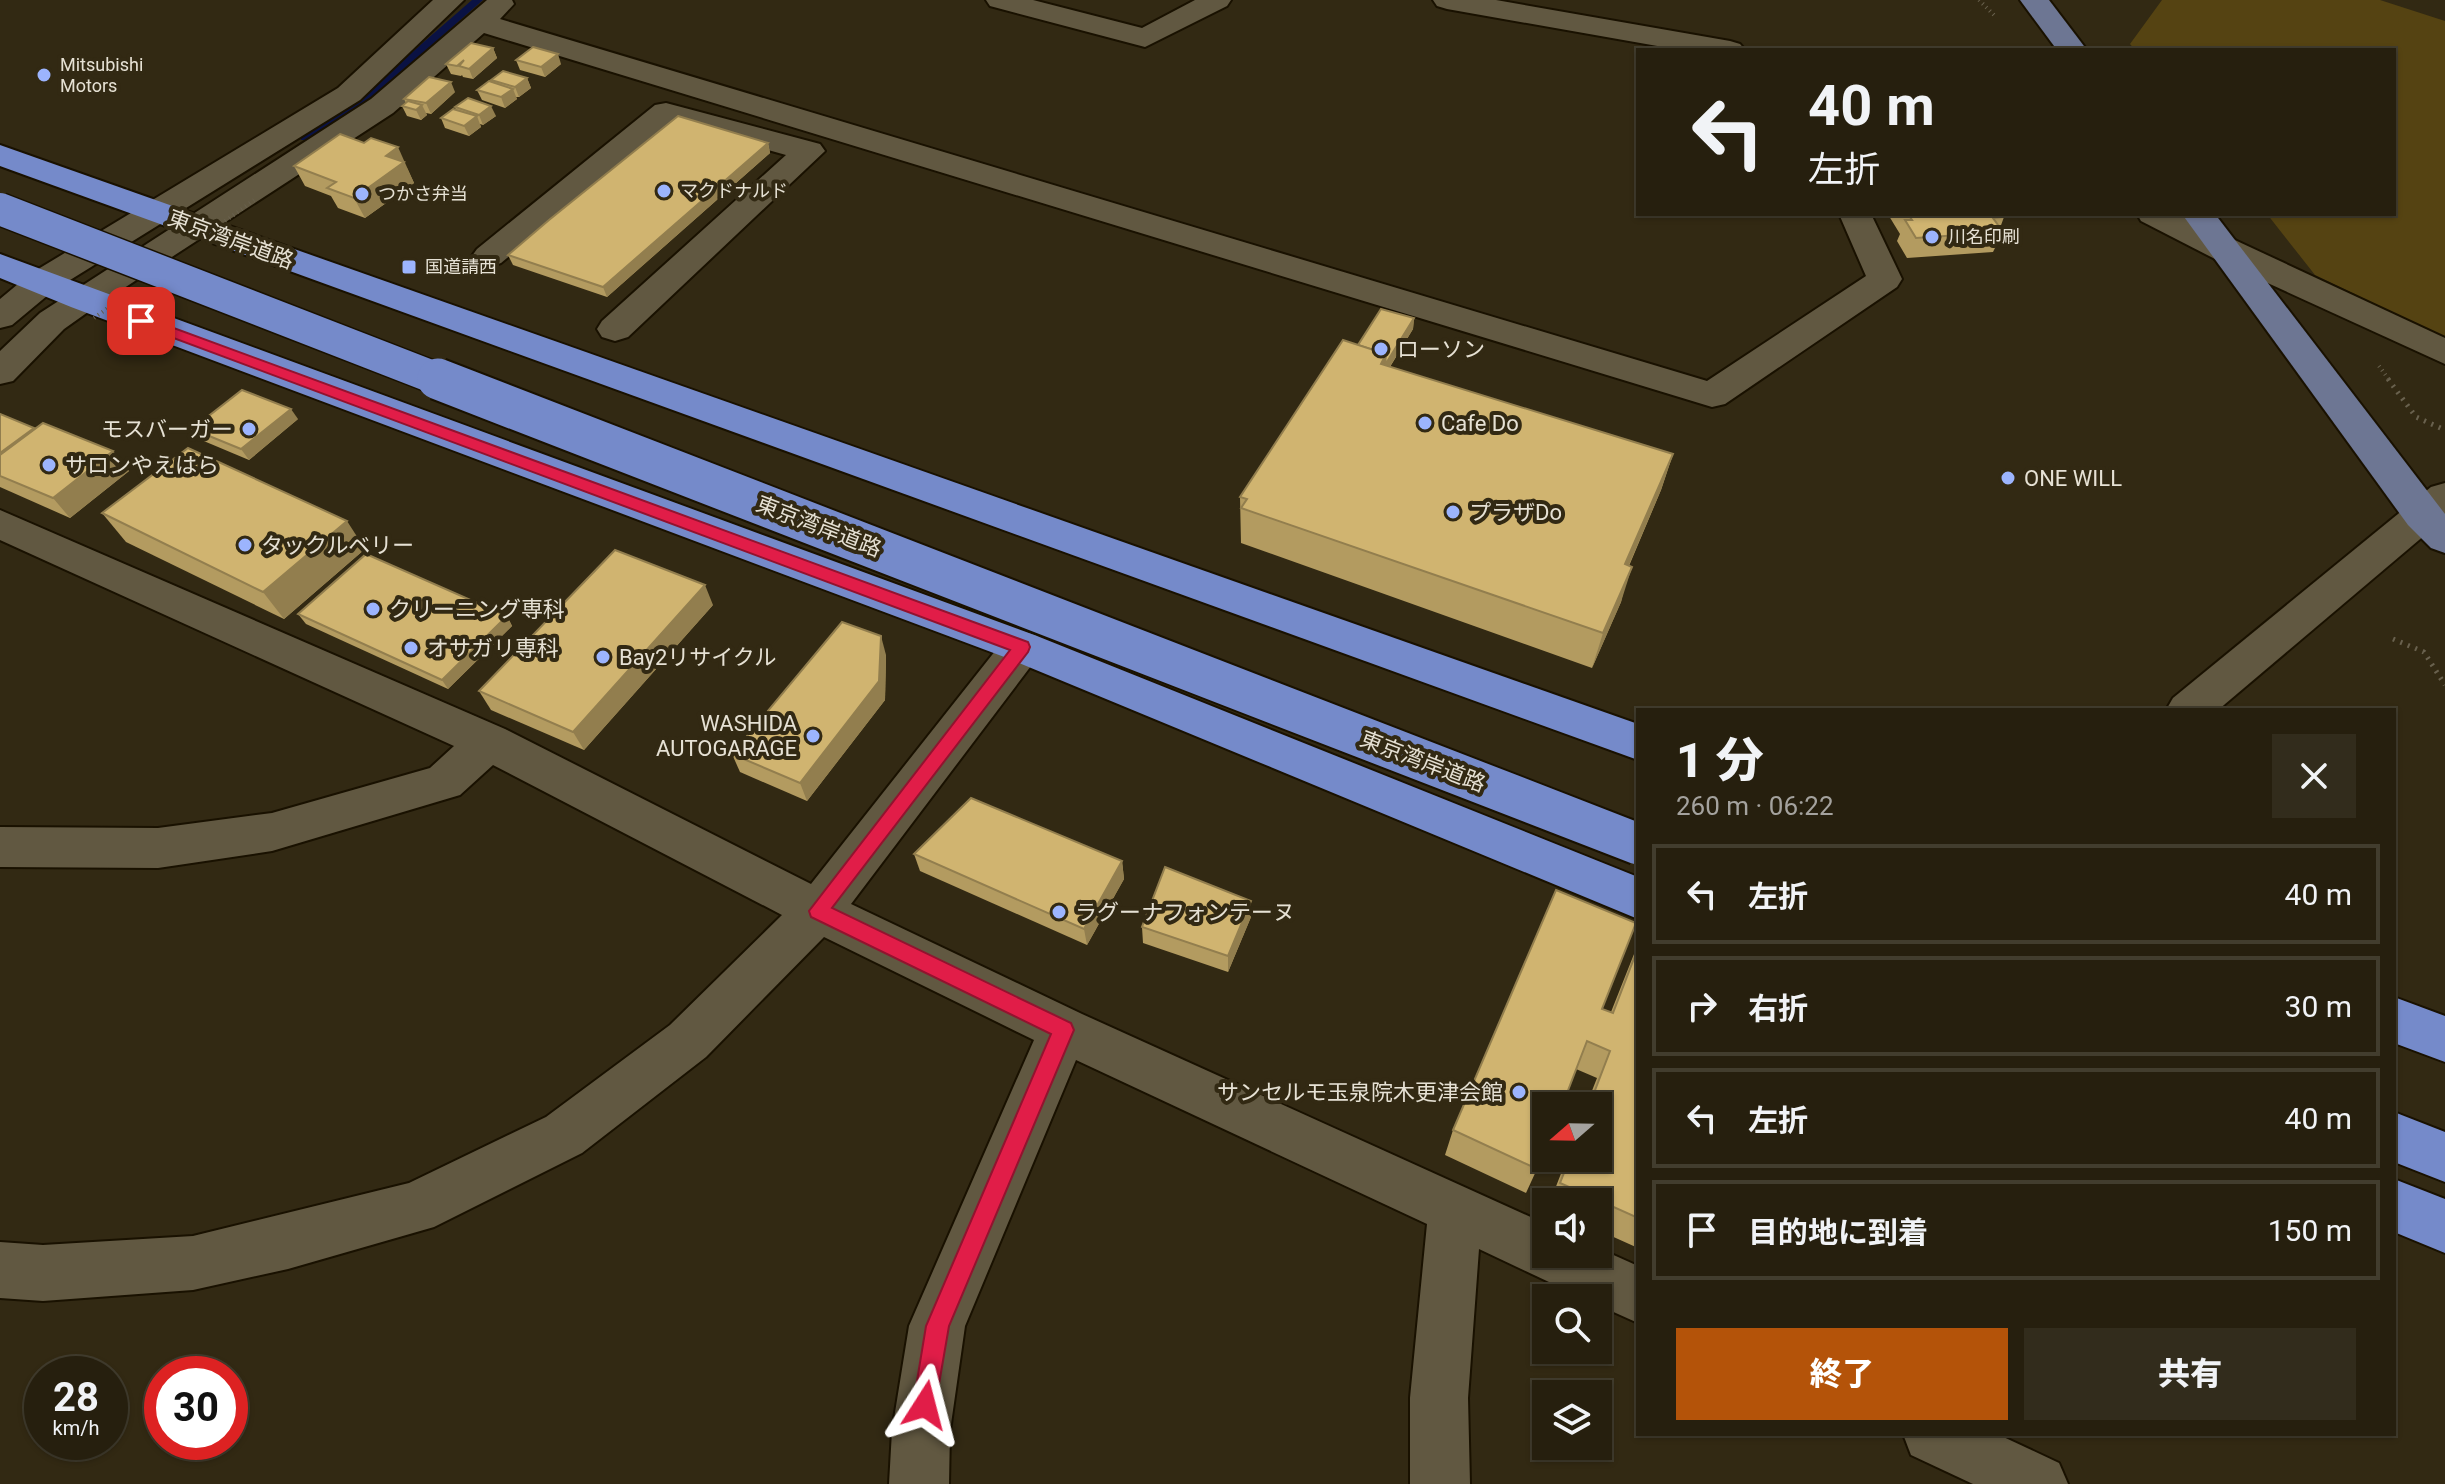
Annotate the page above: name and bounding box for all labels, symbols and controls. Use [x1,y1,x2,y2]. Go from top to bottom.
place label: Mitsubishi Motors [60,54,143,96]
marker: Mitsubishi Motors [35,66,53,84]
text: 40 m [1808,73,1935,139]
icon: left [1676,80,1780,184]
text: 左折 [1808,149,1880,191]
place label: マクドナルド [680,180,788,201]
marker: マクドナルド [655,182,673,200]
place label: つかさ弁当 [378,183,468,204]
marker: つかさ弁当 [353,185,371,203]
street label: 東京湾岸道路 [165,205,297,274]
place label: 川名印刷 [1948,226,2020,247]
marker: 川名印刷 [1923,228,1941,246]
place label: 国道請西 [425,256,497,277]
marker: 国道請西 [400,258,418,276]
pin [107,287,175,355]
icon: arrive [119,299,163,343]
place label: ローソン [1397,337,1485,362]
marker: ローソン [1372,340,1390,358]
place label: Cafe Do [1441,411,1519,436]
marker: Cafe Do [1416,414,1434,432]
place label: モスバーガー [101,417,233,442]
marker: モスバーガー [240,420,258,438]
place label: サロンやえはら [65,453,219,478]
marker: サロンやえはら [40,456,58,474]
place label: ONE WILL [2024,466,2122,491]
marker: ONE WILL [1999,469,2017,487]
street label: 東京湾岸道路 [753,491,885,562]
place label: プラザDo [1469,500,1562,525]
marker: プラザDo [1444,503,1462,521]
place label: タックルベリー [261,533,414,558]
marker: タックルベリー [236,536,254,554]
place label: クリーニング専科 [389,597,565,622]
marker: クリーニング専科 [364,600,382,618]
place label: オサガリ専科 [427,636,559,661]
marker: オサガリ専科 [402,639,420,657]
place label: Bay2リサイクル [619,645,776,670]
marker: Bay2リサイクル [594,648,612,666]
place label: WASHIDA AUTOGARAGE [656,711,798,761]
street label: 東京湾岸道路 [1357,726,1489,797]
marker: WASHIDA AUTOGARAGE [804,727,822,745]
text: 1 分 [1676,732,1764,789]
button: close [2272,734,2356,818]
text: 260 m · 06:22 [1676,791,1834,821]
icon: left [1680,872,1724,916]
text: 40 m [2285,877,2352,912]
text: 左折 [1748,879,1808,914]
place label: ラグーナフォンテーヌ [1075,900,1295,925]
marker: ラグーナフォンテーヌ [1050,903,1068,921]
icon: right [1680,984,1724,1028]
text: 30 m [2285,989,2352,1024]
text: 右折 [1748,991,1808,1026]
place label: サンセルモ玉泉院木更津会館 [1217,1080,1503,1105]
marker: サンセルモ玉泉院木更津会館 [1510,1083,1528,1101]
north arrow [1532,1092,1612,1172]
map controls [1532,1092,1612,1460]
icon: left [1680,1096,1724,1140]
text: 40 m [2285,1101,2352,1136]
text: 左折 [1748,1103,1808,1138]
button: sound [1532,1188,1612,1268]
icon: arrive [1680,1208,1724,1252]
text: 150 m [2268,1213,2352,1248]
text: 目的地に到着 [1748,1215,1928,1250]
button: search [1532,1284,1612,1364]
button: 終了 [1676,1328,2008,1420]
button: 共有 [2024,1328,2356,1420]
speed limit sign: 30 [144,1356,248,1460]
position arrow [883,1363,967,1447]
text: 28 [53,1374,99,1421]
button: layers [1532,1380,1612,1460]
text: km/h [53,1416,99,1440]

